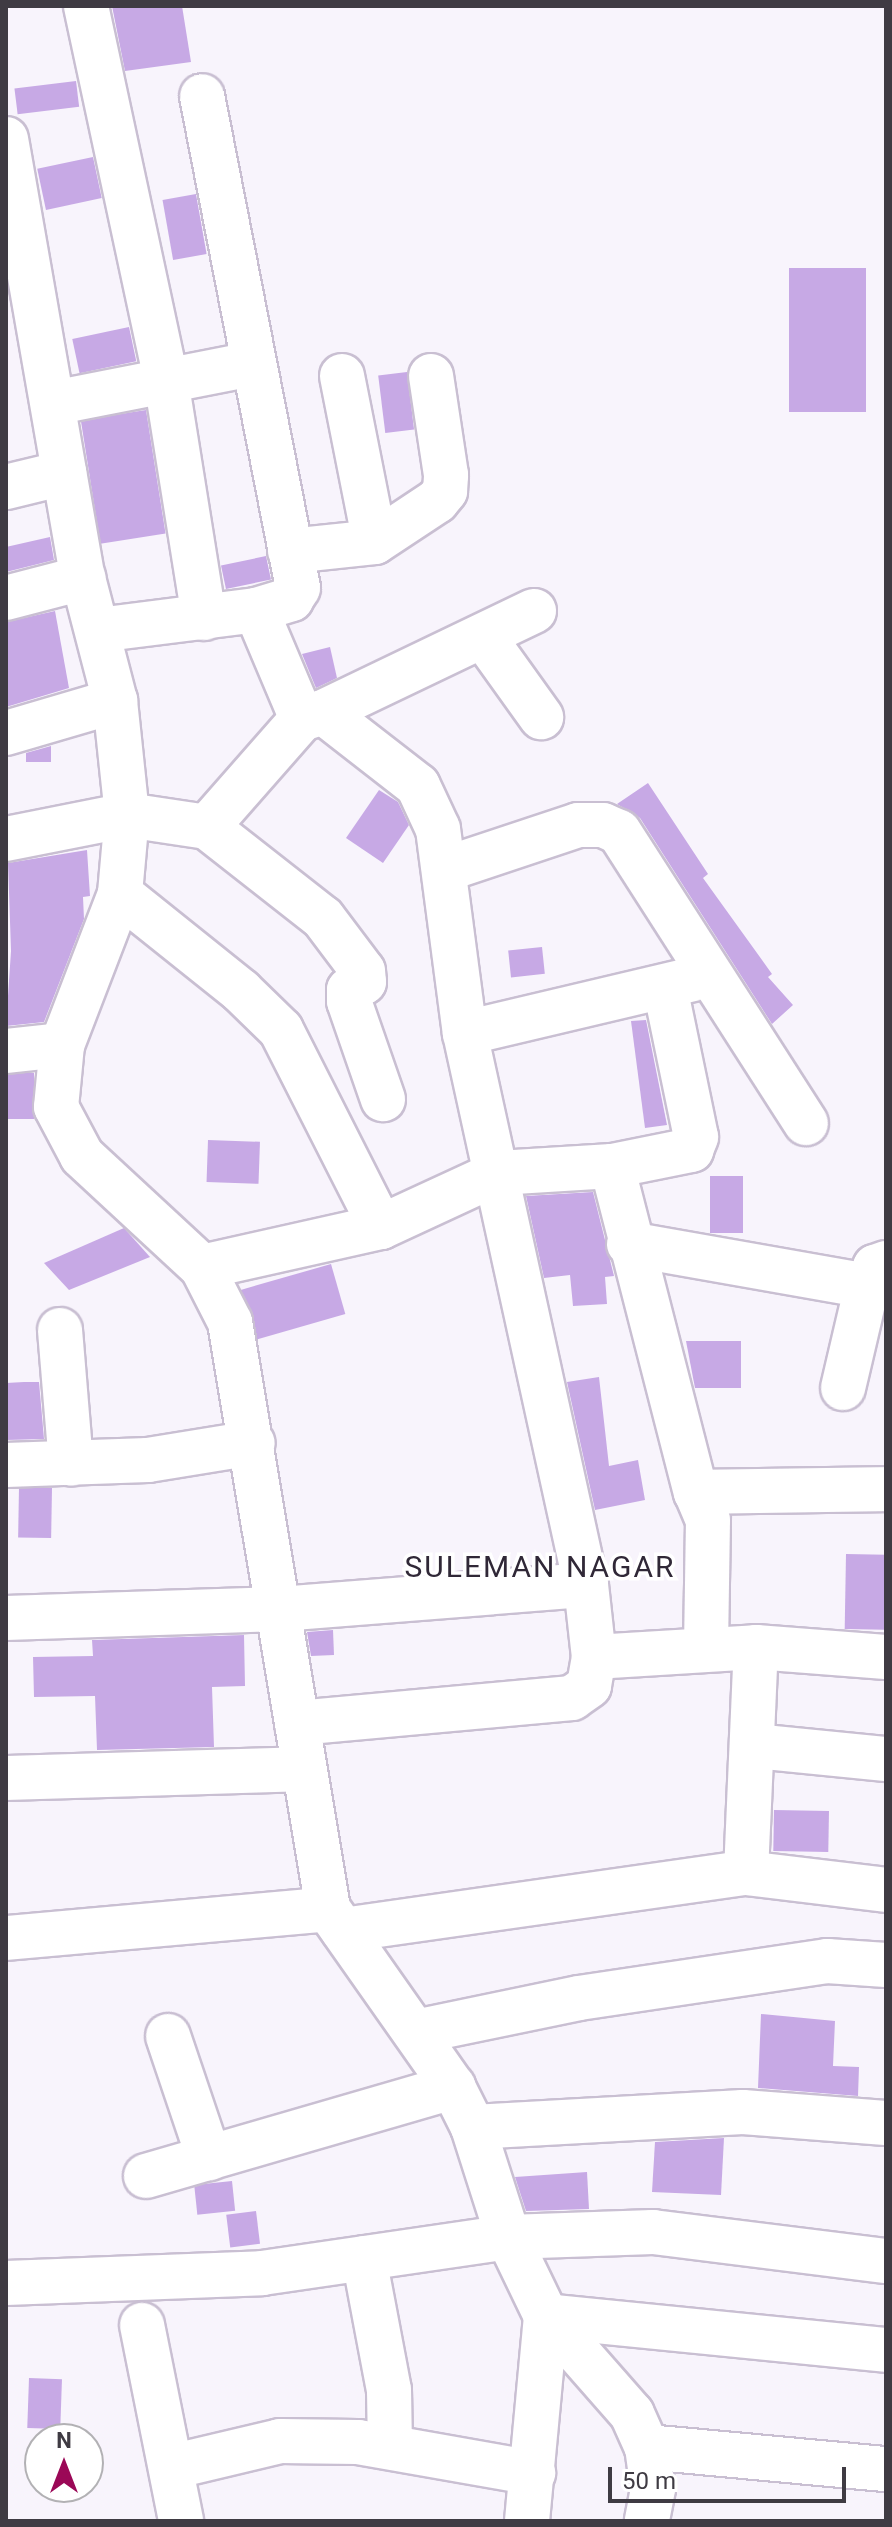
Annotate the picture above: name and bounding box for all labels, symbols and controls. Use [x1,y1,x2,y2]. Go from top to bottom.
district label: SULEMAN NAGAR [405,1549,675,1585]
north arrow [24,2423,104,2503]
text: N [56,2428,72,2453]
scale bar [612,2451,850,2501]
text: 50 m [622,2467,676,2495]

